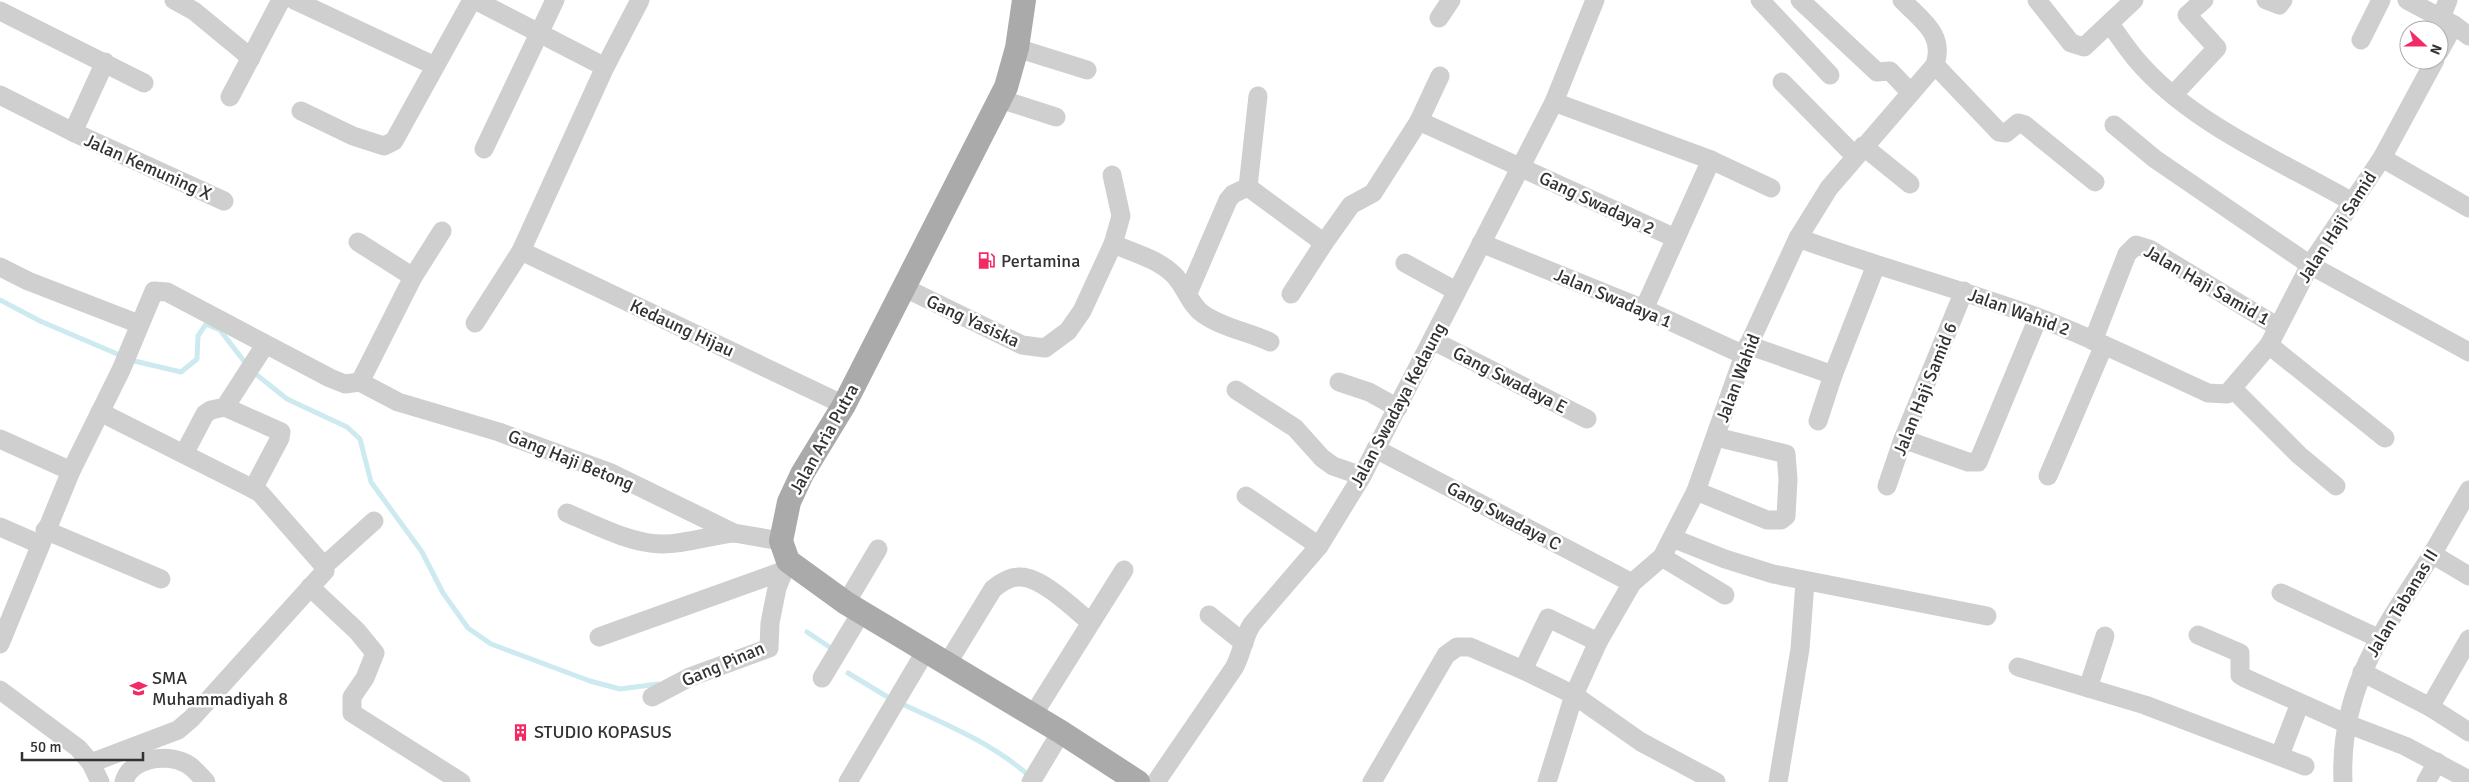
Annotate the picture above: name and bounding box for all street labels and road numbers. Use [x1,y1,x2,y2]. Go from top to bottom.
street label: Jalan Kemuning X [81,129,215,205]
street label: Gang Swadaya 2 [1536,167,1658,239]
street label: Jalan Haji Samid [2293,167,2381,287]
street label: Jalan Haji Samid 1 [2140,240,2274,330]
street label: Jalan Swadaya 1 [1551,263,1675,333]
street label: Jalan Wahid 2 [1965,283,2073,341]
street label: Gang Yasiska [923,290,1023,352]
street label: Kedaung Hijau [626,294,738,362]
street label: Jalan Swadaya Kedaung [1345,319,1451,491]
street label: Jalan Haji Samid 6 [1888,319,1962,459]
street label: Jalan Wahid [1711,331,1765,425]
street label: Gang Swadaya E [1449,342,1571,418]
street label: Jalan Aria Putra [785,380,863,498]
street label: Gang Haji Betong [505,425,637,495]
street label: Gang Swadaya C [1443,477,1565,555]
street label: Jalan Tabanas II [2361,545,2443,661]
street label: Gang Pinan [678,637,768,691]

